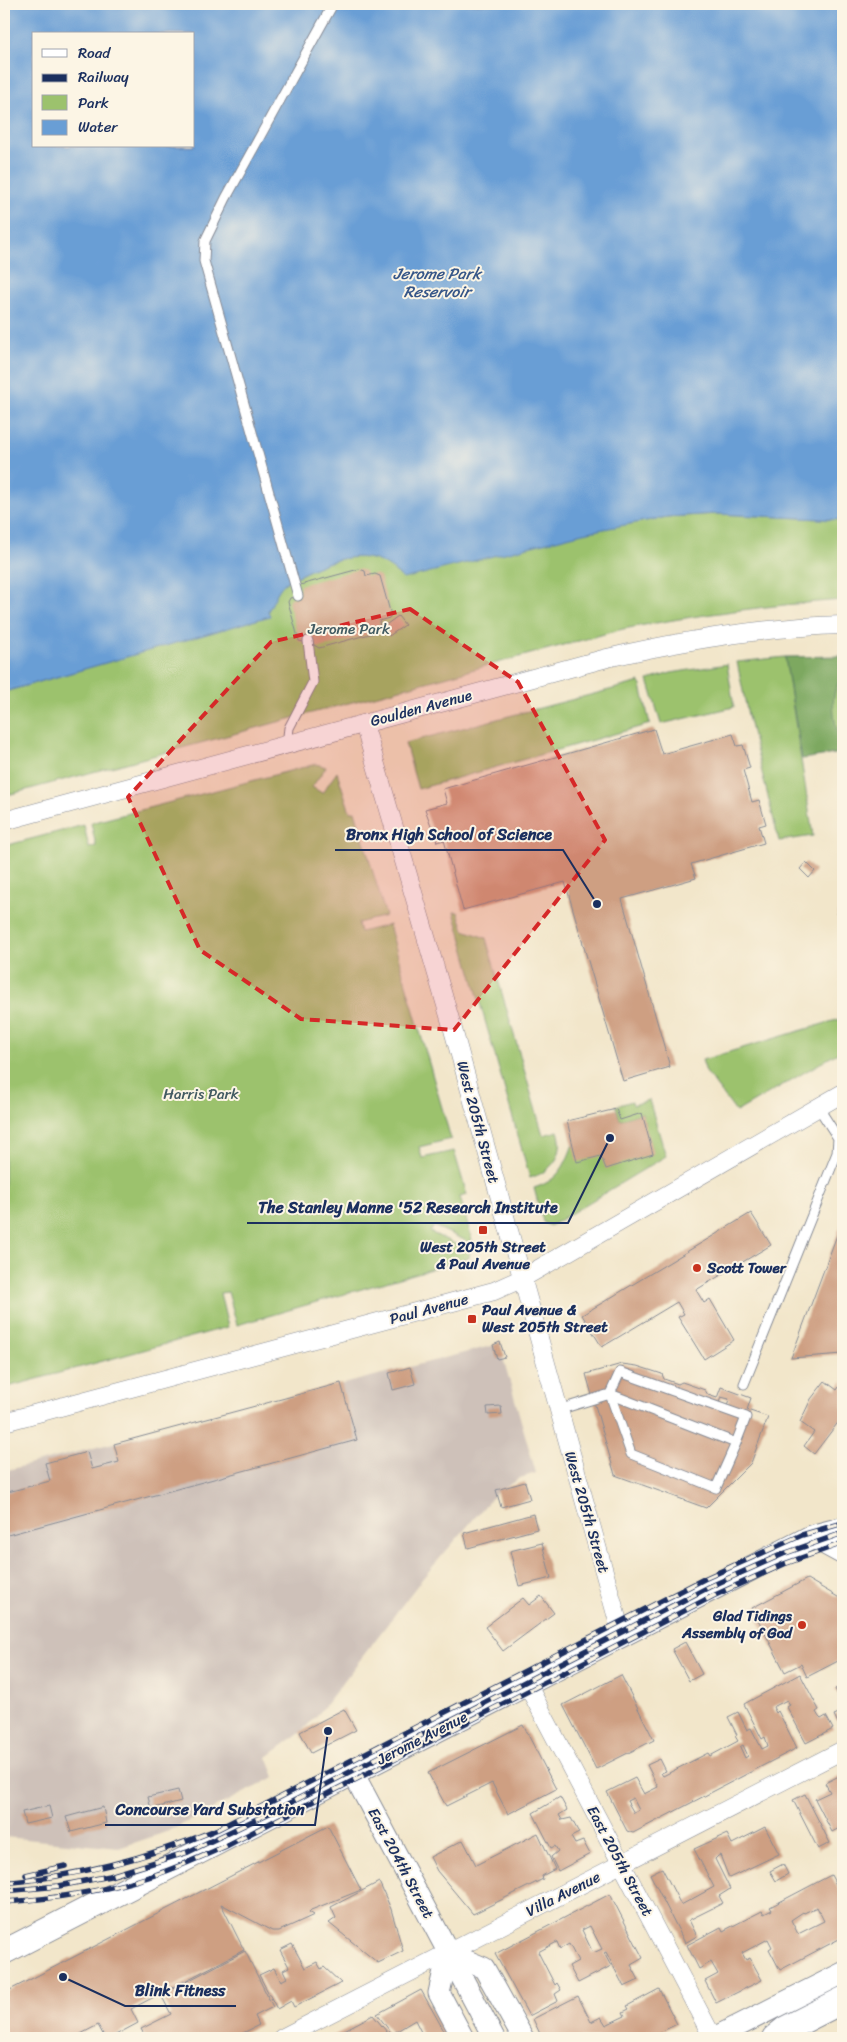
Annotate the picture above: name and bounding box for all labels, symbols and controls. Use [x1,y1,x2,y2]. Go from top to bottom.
legend [32,32,195,148]
text: Road [78,40,111,66]
text: Railway [78,64,129,90]
text: Park [78,90,109,116]
text: Water [78,114,118,140]
water label: Jerome Park Reservoir [393,259,483,306]
park label: Jerome Park [307,616,391,642]
street label: Goulden Avenue [367,682,475,734]
callout: Bronx High School of Science [335,819,563,850]
text: Bronx High School of Science [346,820,552,849]
street label: West 205th Street [449,1058,507,1187]
park label: Harris Park [163,1081,239,1107]
callout: The Stanley Manne '52 Research Institute [247,1192,568,1223]
text: The Stanley Manne '52 Research Institute [258,1193,558,1222]
marker: West 205th Street & Paul Avenue [477,1224,489,1236]
place label: West 205th Street & Paul Avenue [420,1234,546,1277]
place label: Scott Tower [706,1255,788,1281]
marker: Scott Tower [691,1262,703,1274]
street label: Paul Avenue [387,1286,472,1332]
place label: Paul Avenue & West 205th Street [482,1297,608,1340]
marker: Paul Avenue & West 205th Street [466,1313,478,1325]
street label: West 205th Street [557,1448,617,1576]
place label: Glad Tidings Assembly of God [681,1603,793,1646]
marker: Glad Tidings Assembly of God [796,1619,808,1631]
street label: Jerome Avenue [371,1704,472,1773]
callout: Concourse Yard Substation [105,1794,315,1825]
text: Concourse Yard Substation [114,1795,305,1824]
street label: East 205th Street [580,1801,660,1922]
street label: East 204th Street [361,1803,441,1924]
street label: Villa Avenue [521,1864,605,1924]
callout: Blink Fitness [125,1975,236,2006]
text: Blink Fitness [135,1976,226,2005]

